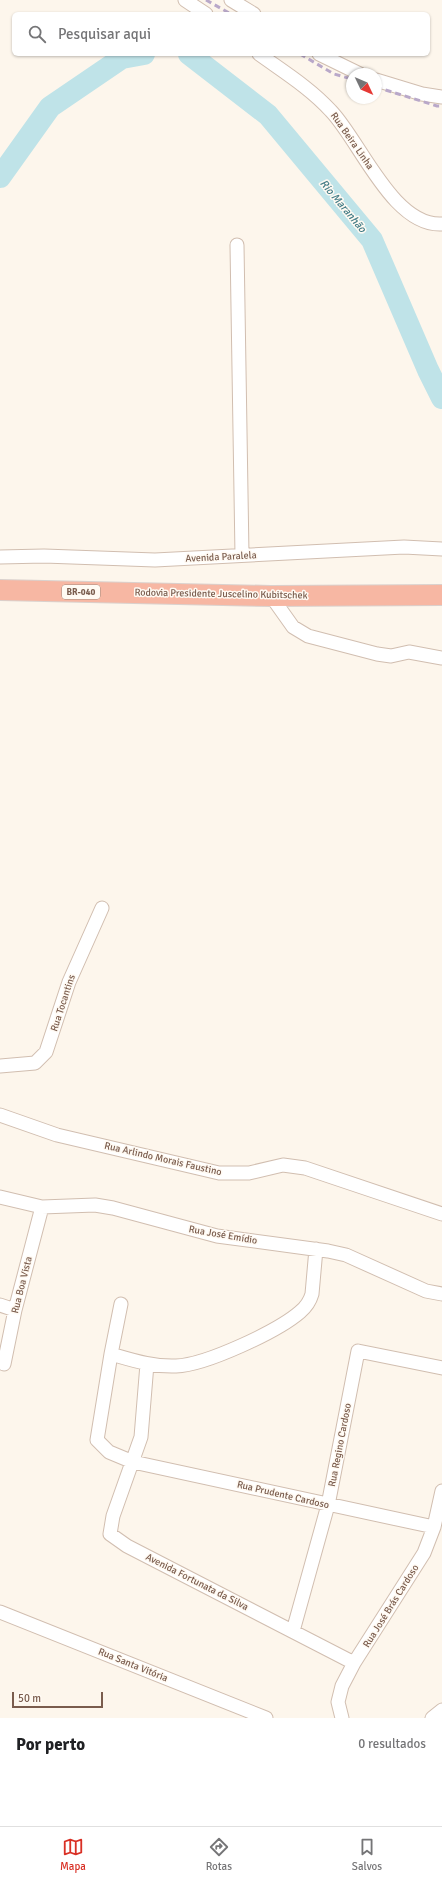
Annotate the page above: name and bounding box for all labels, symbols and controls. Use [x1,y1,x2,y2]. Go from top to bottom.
search box [12,12,430,56]
icon: search [26,23,48,45]
text: Pesquisar aqui [58,25,151,43]
north arrow [346,68,382,104]
street label: Rua Beira Linha [328,110,376,172]
water label: Rio Maranhão [317,177,370,236]
street label: Avenida Paralela [185,549,257,565]
road number: BR-040 [62,585,100,599]
street label: Rodovia Presidente Juscelino Kubitschek [134,586,308,602]
street label: Rua Tocantins [48,972,78,1033]
street label: Rua Arlindo Morais Faustino [103,1140,223,1178]
street label: Rua José Emídio [188,1223,258,1247]
street label: Rua Boa Vista [9,1255,35,1315]
street label: Rua Regino Cardoso [326,1402,354,1488]
street label: Rua Prudente Cardoso [236,1479,330,1511]
street label: Avenida Fortunata da Silva [144,1551,250,1613]
street label: Rua José Brás Cardoso [361,1562,421,1650]
street label: Rua Santa Vitória [96,1646,170,1684]
scale bar [12,1690,103,1709]
text: 50 m [18,1692,41,1705]
text: Por perto [16,1734,85,1755]
text: 0 resultados [358,1736,426,1752]
tab: Mapa [60,1836,86,1873]
tab: Rotas [206,1836,232,1873]
tab: Salvos [352,1836,382,1873]

